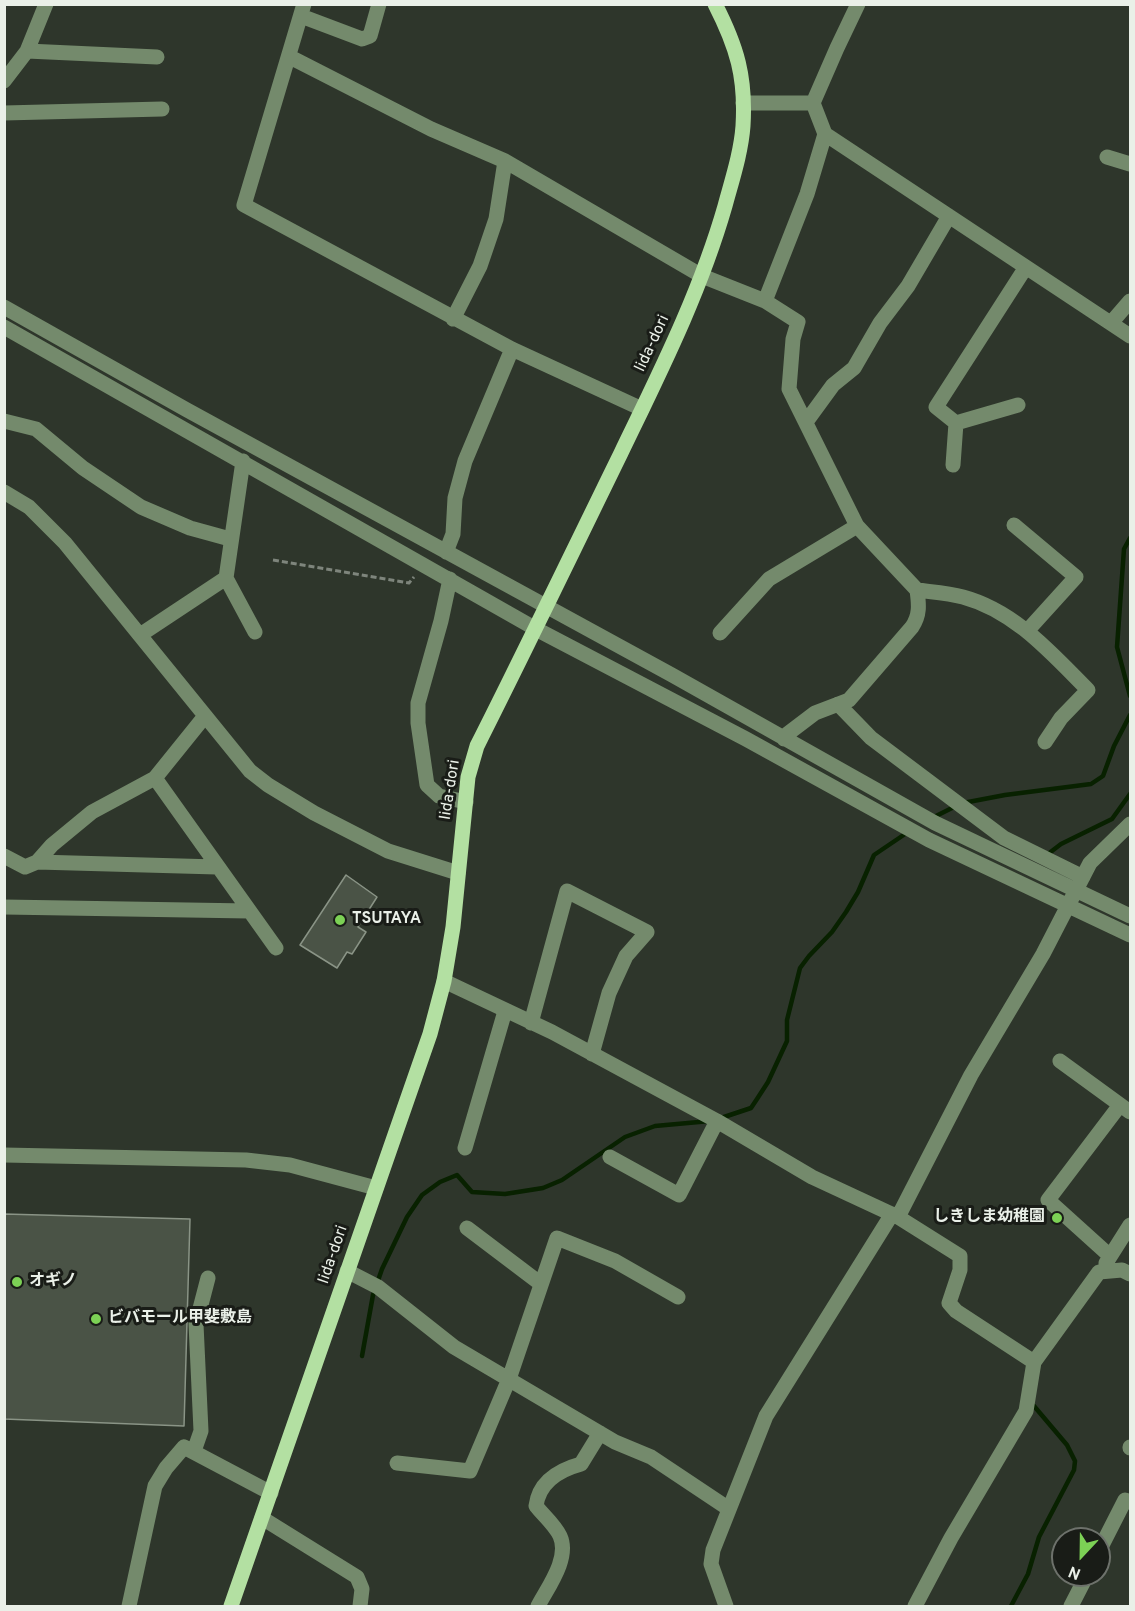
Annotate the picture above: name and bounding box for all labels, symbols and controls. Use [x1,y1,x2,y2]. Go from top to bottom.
street label: Iida-dori [632,313,674,375]
street label: Iida-dori [437,759,465,821]
place label: TSUTAYA [352,910,421,930]
marker: TSUTAYA [333,913,347,927]
place label: しきしま幼稚園 [933,1208,1045,1228]
marker: しきしま幼稚園 [1050,1211,1064,1225]
street label: Iida-dori [315,1223,353,1287]
place label: オギノ [29,1272,77,1292]
marker: オギノ [10,1275,24,1289]
place label: ビバモール甲斐敷島 [108,1309,252,1329]
marker: ビバモール甲斐敷島 [89,1312,103,1326]
north arrow [1051,1527,1111,1587]
text: N [1066,1560,1084,1583]

